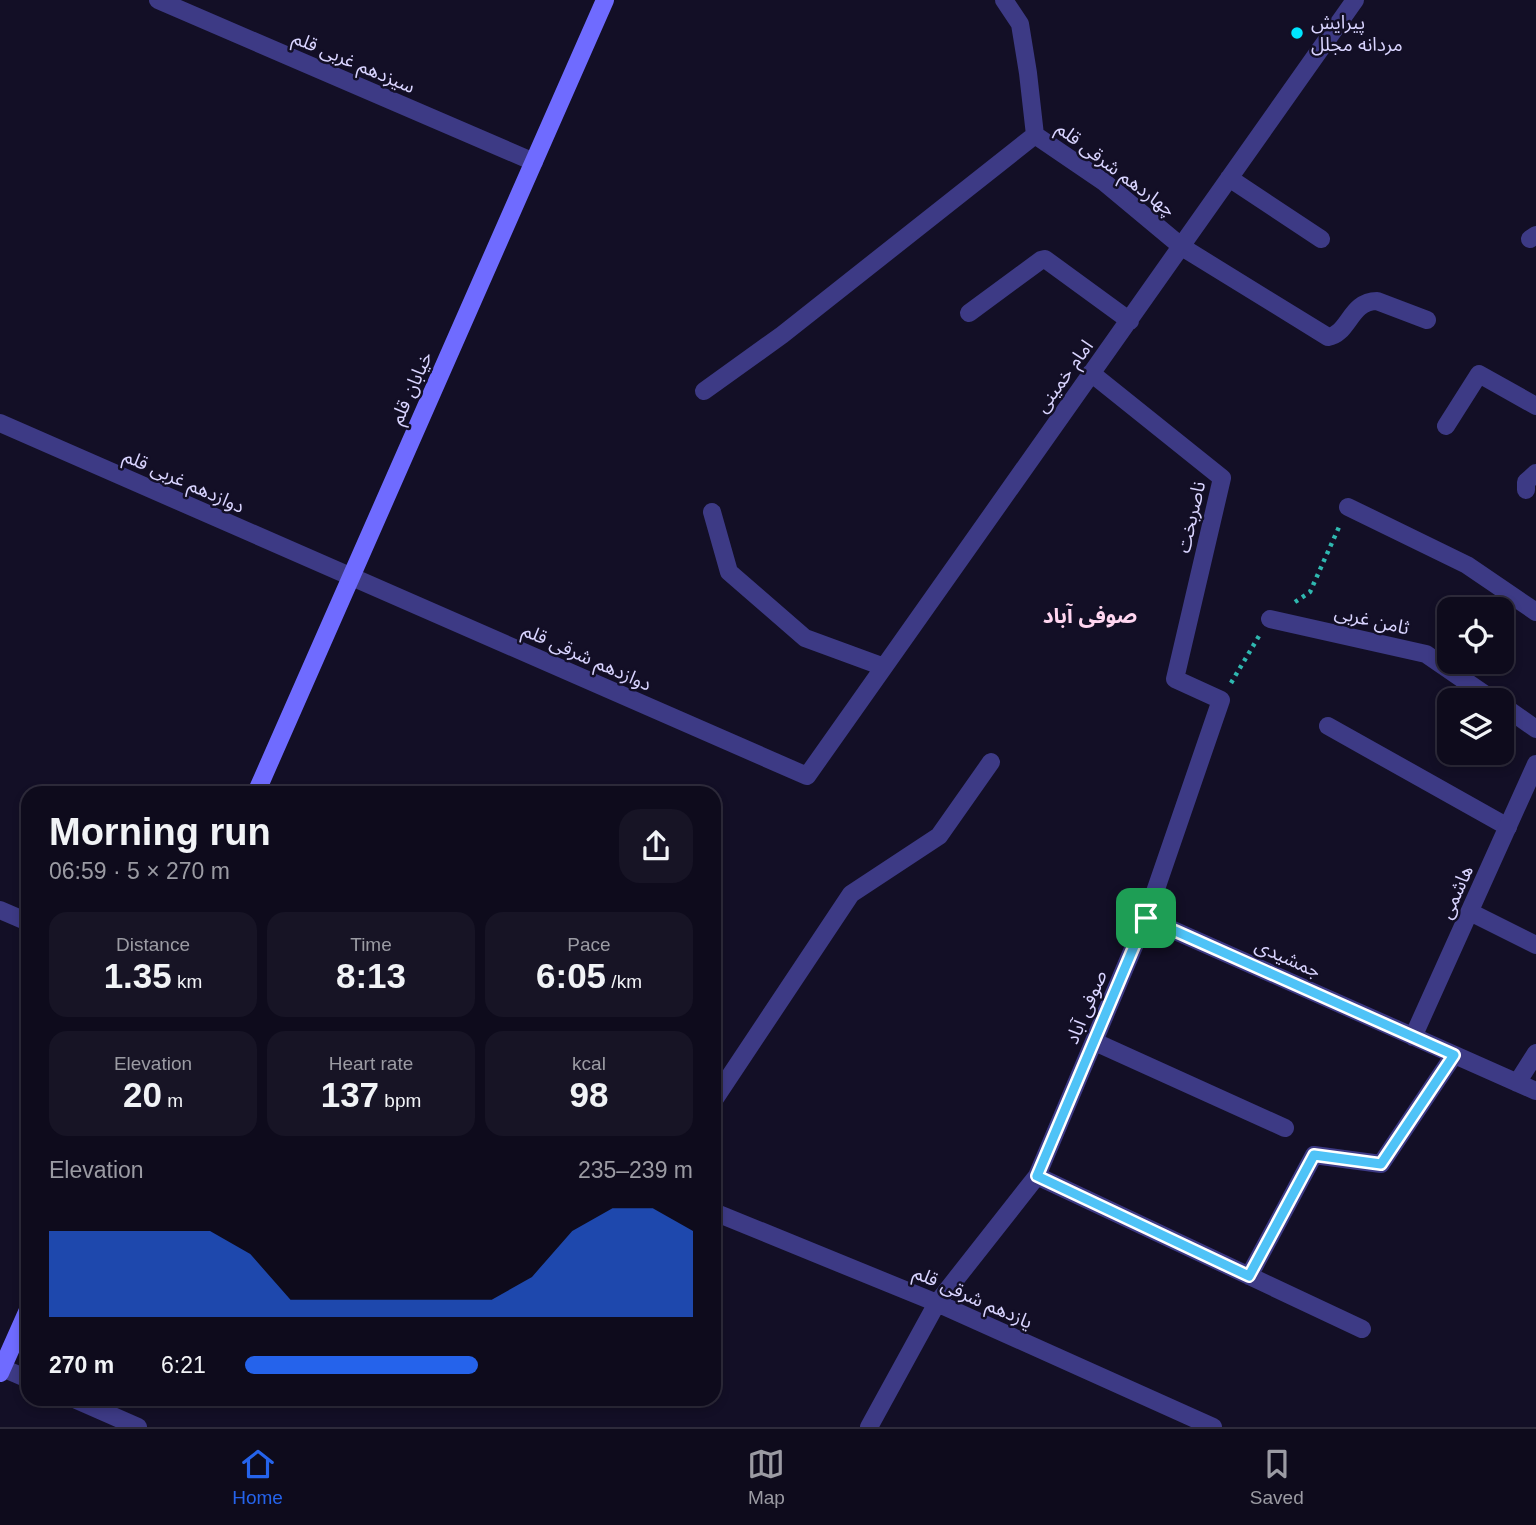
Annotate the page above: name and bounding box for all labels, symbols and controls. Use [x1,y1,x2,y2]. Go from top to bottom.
place label: پیرایش مردانه مجلل [1311,12,1403,56]
marker: پیرایش مردانه مجلل [1289,25,1305,41]
street label: سیزدهم غربی قلم [288,27,418,101]
street label: چهاردهم شرقی قلم [1050,118,1179,224]
street label: امام خمینی [1031,336,1100,419]
street label: خیابان قلم [386,348,440,429]
street label: دوازدهم غربی قلم [119,445,248,521]
street label: ناصربخت [1173,479,1210,555]
map controls [1437,597,1514,765]
button: locate [1437,597,1514,674]
street label: ثامن غربی [1332,601,1411,640]
district label: صوفی آباد [1043,603,1137,628]
street label: دوازدهم شرقی قلم [518,619,655,698]
button: layers [1437,688,1514,765]
button: share [619,809,693,883]
text: Morning run [49,811,271,853]
text: 06:59 · 5 × 270 m [49,858,230,884]
street label: هاشمی [1435,862,1478,922]
pin [1116,888,1176,948]
icon: arrive [1127,899,1165,937]
text: Distance [116,934,190,955]
text: Time [350,934,392,955]
text: Pace [567,934,611,955]
street label: جمشیدی [1252,934,1324,982]
text: 1.35 [104,956,172,995]
text: 8:13 [336,956,406,995]
text: 6:05 [536,956,606,995]
street label: صوفی آباد [1061,967,1112,1047]
text: km [172,971,202,992]
text: /km [606,971,642,992]
text: Elevation [114,1053,192,1074]
text: Heart rate [329,1053,413,1074]
text: kcal [572,1053,606,1074]
text: 20 [123,1075,162,1114]
text: 137 [321,1075,379,1114]
text: 98 [570,1075,608,1114]
text: m [162,1090,183,1111]
text: bpm [379,1090,421,1111]
text: Elevation [49,1157,144,1183]
text: 235–239 m [578,1157,693,1183]
street label: یازدهم شرقی قلم [909,1261,1036,1336]
text: 270 m [49,1352,114,1378]
text: 6:21 [161,1352,206,1378]
tab: Home [232,1445,283,1509]
tab: Map [747,1445,785,1509]
tab: Saved [1250,1445,1304,1509]

